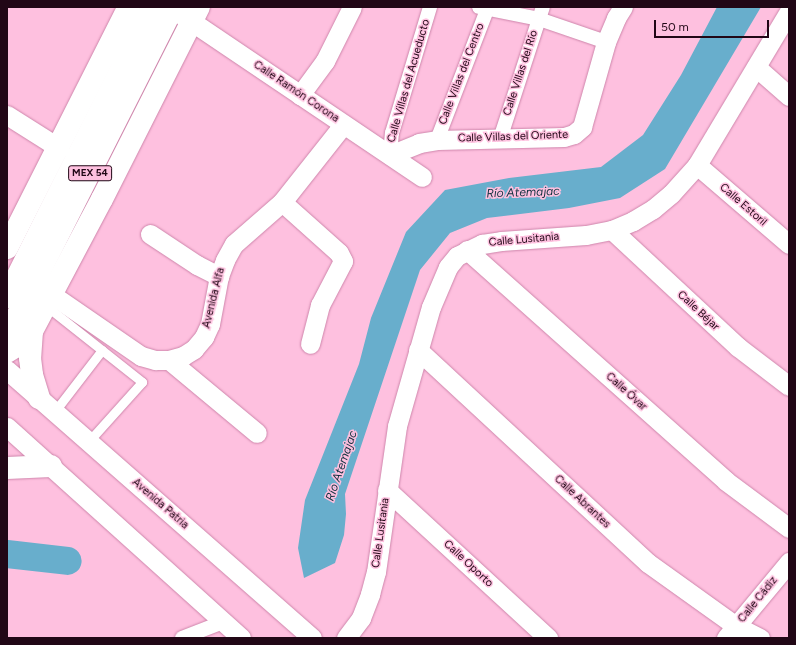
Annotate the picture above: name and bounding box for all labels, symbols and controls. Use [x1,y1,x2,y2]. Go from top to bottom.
scale bar [656,12,771,38]
street label: Calle Villas del Acueducto [385,18,433,144]
text: 50 m [661,20,689,34]
street label: Calle Villas del Centro [437,21,487,127]
street label: Calle Villas del Río [501,29,541,117]
street label: Calle Ramón Corona [251,58,341,126]
street label: Calle Villas del Oriente [458,128,568,146]
road number: MEX 54 [68,165,112,181]
street label: Calle Estoril [717,181,769,229]
water label: Río Atemajac [486,185,560,201]
street label: Calle Lusitania [488,230,560,250]
street label: Avenida Alfa [200,266,228,330]
street label: Calle Béjar [674,288,722,334]
street label: Calle Óvar [603,370,649,414]
water label: Río Atemajac [323,429,361,503]
street label: Calle Abrantes [551,473,613,531]
street label: Avenida Patria [129,476,191,532]
street label: Calle Lusitania [370,497,392,569]
street label: Calle Oporto [441,538,495,590]
street label: Calle Cádiz [736,574,780,626]

